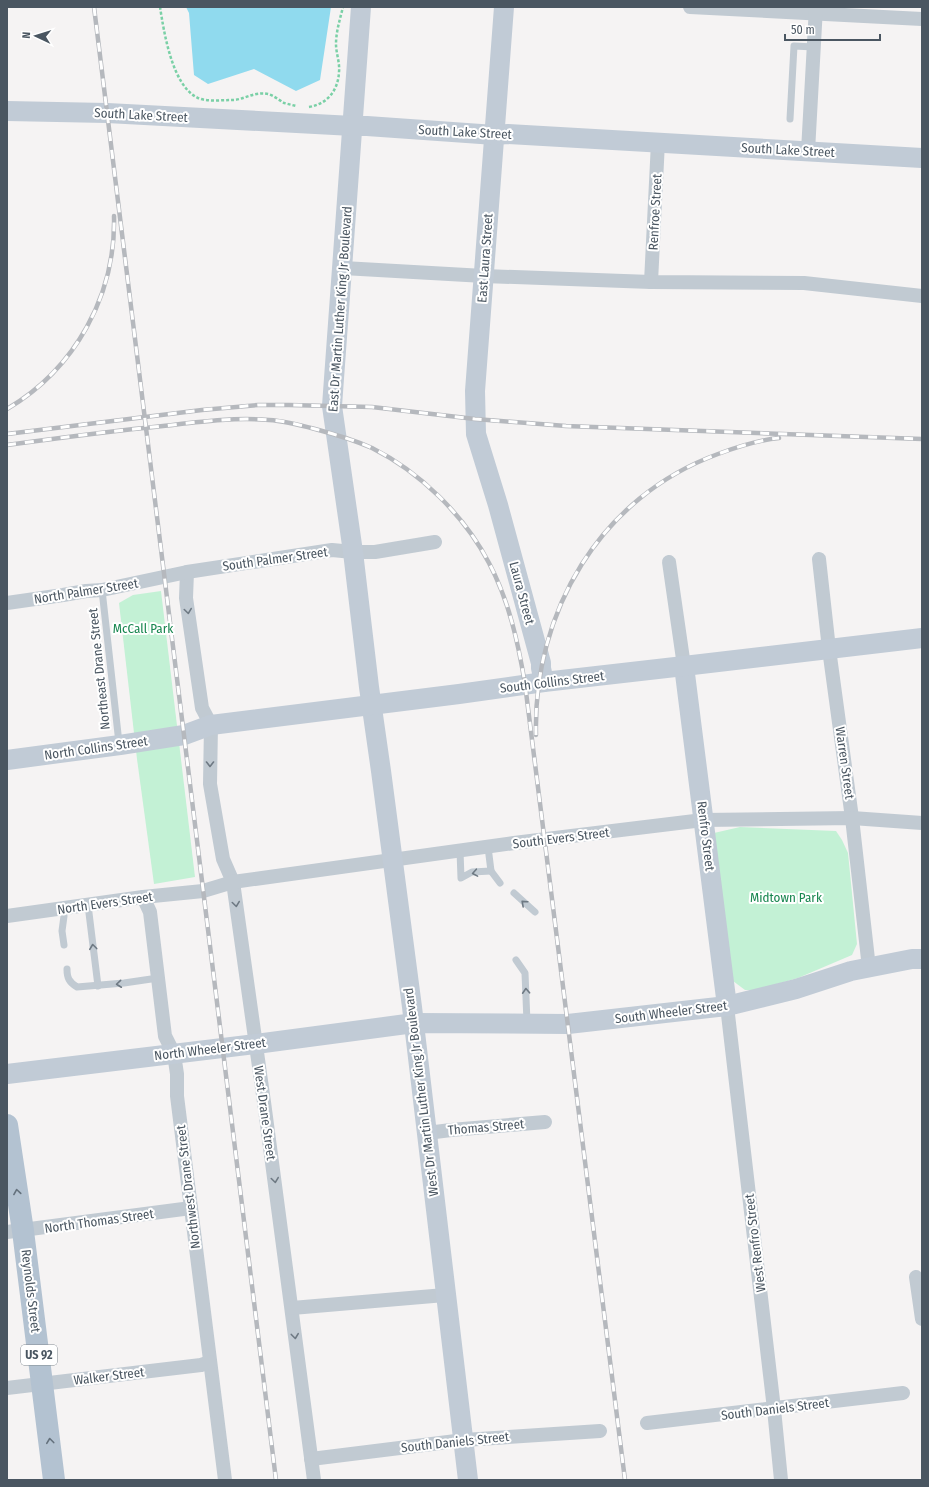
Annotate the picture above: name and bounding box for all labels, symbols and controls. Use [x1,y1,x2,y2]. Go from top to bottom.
north arrow [16,16,56,56]
scale bar [785,16,880,42]
text: 50 m [791,23,815,37]
text: N [20,32,33,39]
street label: South Lake Street [94,105,189,125]
street label: South Lake Street [418,122,513,142]
street label: South Lake Street [741,140,836,160]
street label: Renfroe Street [646,173,665,251]
street label: East Dr Martin Luther King Jr Boulevard [325,206,355,412]
street label: East Laura Street [474,212,496,303]
street label: South Palmer Street [221,544,329,574]
street label: Laura Street [506,560,538,627]
street label: North Palmer Street [33,575,140,607]
street label: Northeast Drane Street [85,607,113,731]
one-way arrow [183,608,192,614]
park label: McCall Park [113,621,174,636]
street label: South Collins Street [499,668,606,696]
street label: Warren Street [833,726,858,801]
street label: North Collins Street [43,733,149,763]
one-way arrow [206,761,214,767]
street label: Renfro Street [694,800,718,872]
street label: South Evers Street [512,825,611,851]
one-way arrow [472,868,479,877]
street label: North Evers Street [56,889,154,917]
park label: Midtown Park [750,890,823,905]
one-way arrow [521,900,529,908]
one-way arrow [231,901,240,907]
one-way arrow [89,944,98,950]
one-way arrow [116,979,122,988]
street label: West Dr Martin Luther King Jr Boulevard [401,987,441,1197]
one-way arrow [521,988,530,994]
street label: South Wheeler Street [614,998,729,1026]
street label: North Wheeler Street [153,1035,267,1063]
street label: West Drane Street [251,1065,279,1162]
street label: Thomas Street [447,1116,526,1138]
street label: Northwest Drane Street [173,1124,203,1250]
one-way arrow [270,1177,279,1183]
one-way arrow [13,1189,22,1195]
street label: West Renfro Street [741,1192,768,1293]
street label: North Thomas Street [43,1206,155,1236]
street label: Reynolds Street [18,1249,44,1334]
one-way arrow [290,1333,299,1340]
road number: US 92 [21,1345,57,1365]
street label: Walker Street [73,1364,146,1388]
street label: South Daniels Street [720,1395,831,1423]
street label: South Daniels Street [400,1429,511,1455]
one-way arrow [46,1438,55,1444]

